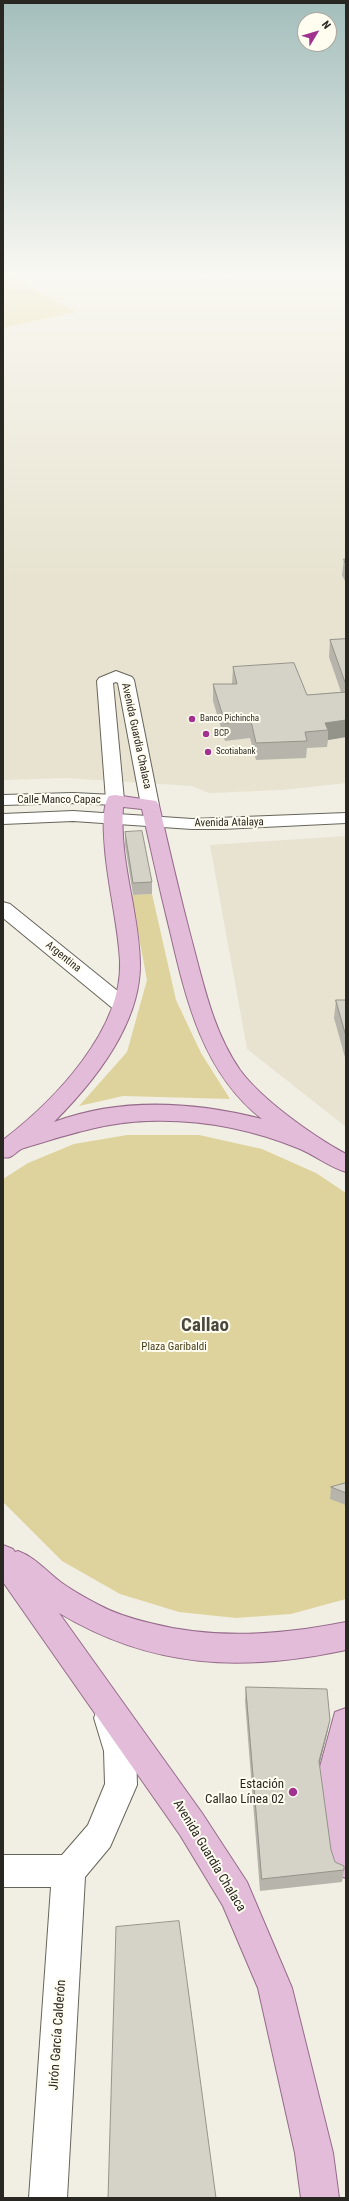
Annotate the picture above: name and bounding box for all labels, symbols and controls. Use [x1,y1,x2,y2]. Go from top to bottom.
north arrow [297,12,337,52]
text: N [319,18,333,32]
street label: Avenida Guardia Chalaca [118,682,154,790]
marker: Banco Pichincha [187,714,197,724]
place label: Banco Pichincha [200,714,259,724]
marker: BCP [201,729,211,739]
place label: BCP [214,729,229,739]
marker: Scotiabank [203,747,213,757]
place label: Scotiabank [216,747,256,757]
street label: Calle Manco Capac [17,793,101,807]
street label: Avenida Atalaya [194,816,264,830]
street label: Argentina [43,939,83,975]
district label: Callao [181,1315,229,1337]
park label: Plaza Garibaldi [141,1340,207,1354]
place label: Estación Callao Línea 02 [205,1777,284,1808]
marker: Estación Callao Línea 02 [287,1786,299,1798]
street label: Avenida Guardia Chalaca [169,1797,249,1915]
street label: Jirón García Calderón [46,1979,70,2091]

